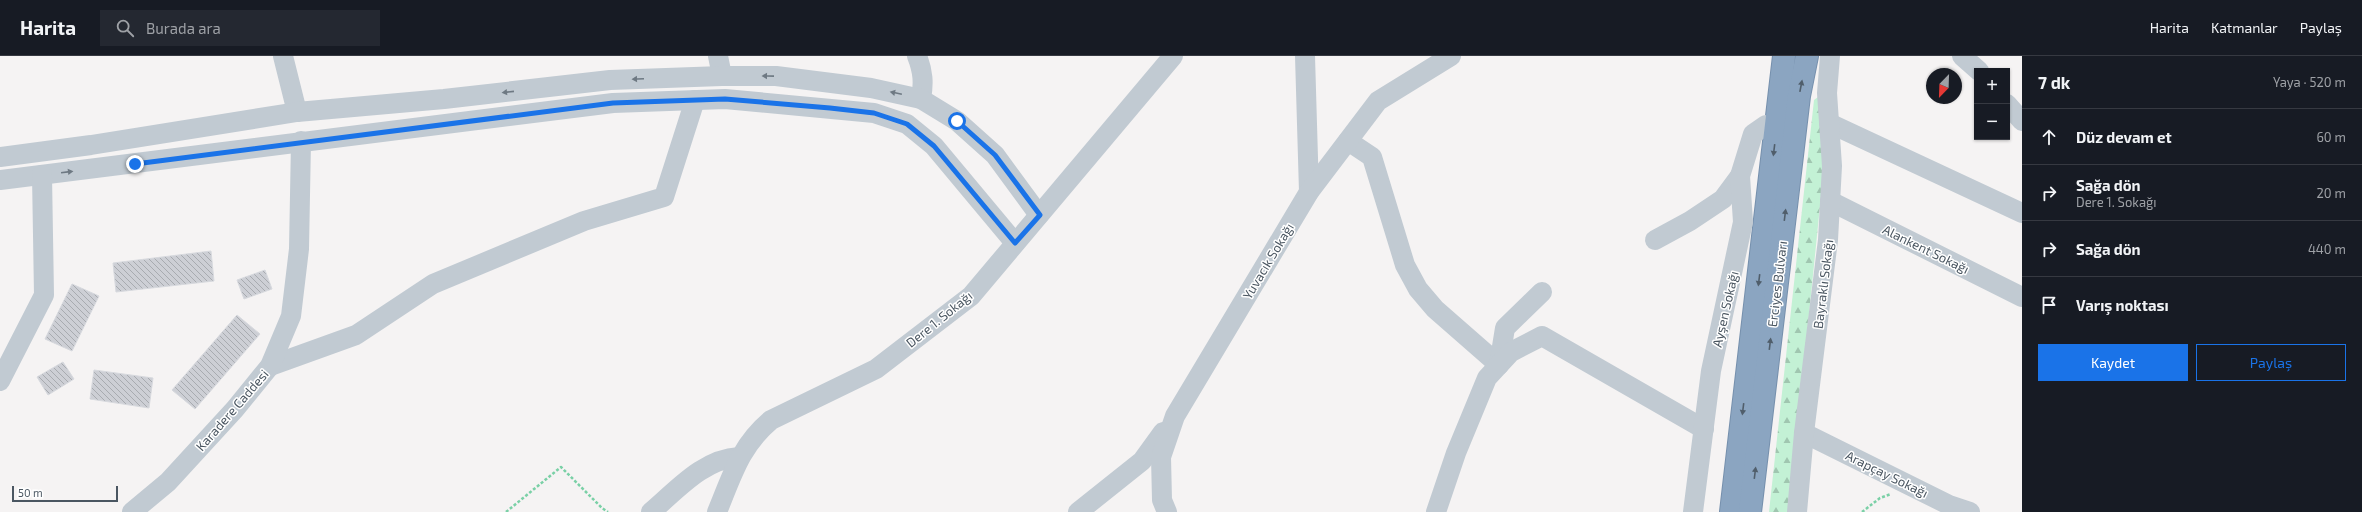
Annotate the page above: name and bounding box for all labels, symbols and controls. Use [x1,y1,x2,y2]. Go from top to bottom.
search box [100,10,380,46]
text: Harita [20,16,76,39]
icon: search [114,17,136,39]
text: Burada ara [146,19,221,37]
text: Harita [2150,19,2189,36]
text: Katmanlar [2211,19,2278,36]
text: Paylaş [2300,19,2342,36]
north arrow [1926,68,1962,104]
map controls [1974,68,2010,140]
button: + [1974,68,2010,104]
text: 7 dk [2038,72,2070,92]
one-way arrow [761,73,774,79]
text: Yaya · 520 m [2273,74,2346,90]
one-way arrow [631,76,644,82]
one-way arrow [1798,80,1804,92]
one-way arrow [502,88,514,95]
one-way arrow [890,90,902,96]
button: − [1974,104,2010,140]
route start [948,112,966,130]
icon: ahead [2038,126,2060,148]
text: Düz devam et [2076,128,2172,146]
text: 60 m [2316,129,2346,145]
one-way arrow [1771,144,1777,156]
route end [126,155,144,173]
one-way arrow [60,169,73,175]
text: Sağa dön [2076,176,2141,194]
icon: right [2038,182,2060,204]
text: 20 m [2317,185,2346,201]
text: Dere 1. Sokağı [2076,194,2157,210]
one-way arrow [1782,209,1788,221]
street label: Yuvacık Sokağı [1239,220,1297,302]
street label: Alankent Sokağı [1880,221,1972,277]
street label: Bayraklı Sokağı [1810,238,1836,330]
icon: right [2038,238,2060,260]
street label: Erciyes Bulvarı [1764,240,1790,328]
text: Sağa dön [2076,240,2141,258]
text: 440 m [2308,241,2346,257]
street label: Ayşen Sokağı [1708,269,1743,349]
one-way arrow [1756,273,1762,286]
street label: Dere 1. Sokağı [903,287,975,351]
icon: arrive [2038,294,2060,316]
text: Varış noktası [2076,296,2169,314]
one-way arrow [1767,338,1773,350]
button: Kaydet [2038,344,2188,381]
button: Paylaş [2196,344,2346,381]
street label: Karadere Caddesi [192,366,272,454]
one-way arrow [1740,403,1747,415]
street label: Arapçay Sokağı [1843,447,1931,502]
one-way arrow [1752,467,1758,479]
scale bar [12,484,118,503]
text: 50 m [18,486,43,499]

